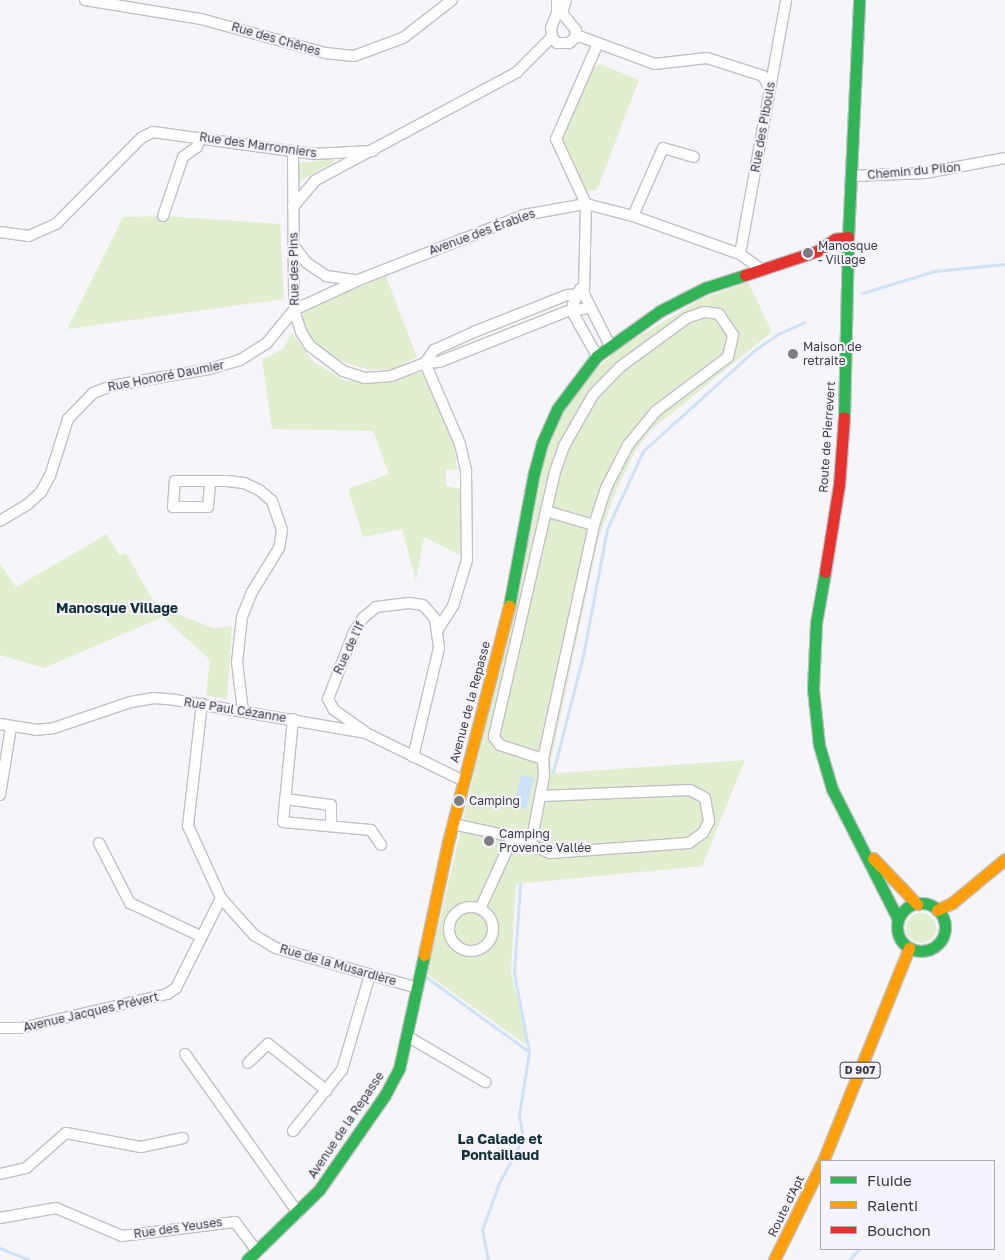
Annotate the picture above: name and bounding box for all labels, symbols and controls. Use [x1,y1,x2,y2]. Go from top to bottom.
street label: Rue des Chênes [230,19,322,59]
street label: Rue des Pibouls [748,80,778,174]
street label: Rue des Marronniers [198,130,318,160]
street label: Chemin du Pilon [867,160,961,182]
street label: Avenue des Érables [427,206,537,258]
street label: Rue des Pins [286,232,302,306]
place label: Manosque - Village [818,239,878,267]
marker: Manosque - Village [802,247,814,259]
place label: Maison de retraite [803,340,862,368]
marker: Maison de retraite [787,348,799,360]
street label: Rue Honoré Daumier [106,358,226,394]
street label: Route de Pierrevert [816,381,838,493]
district label: Manosque Village [56,600,178,616]
street label: Rue de l'If [331,619,367,677]
street label: Avenue de la Repasse [447,640,493,764]
street label: Rue Paul Cézanne [183,695,287,725]
place label: Camping [469,794,520,808]
marker: Camping [453,795,465,807]
place label: Camping Provence Vallée [499,827,591,855]
marker: Camping Provence Vallée [483,835,495,847]
street label: Rue de la Musardière [278,941,398,989]
street label: Avenue Jacques Prévert [22,989,160,1035]
road number: D 907 [839,1062,881,1078]
street label: Avenue de la Repasse [305,1069,387,1181]
district label: La Calade et Pontaillaud [458,1131,542,1164]
legend [820,1160,995,1250]
text: Fluide [867,1171,912,1189]
street label: Route d'Apt [765,1173,807,1239]
text: Ralenti [867,1196,918,1214]
street label: Rue des Yeuses [133,1215,223,1241]
text: Bouchon [867,1221,931,1239]

